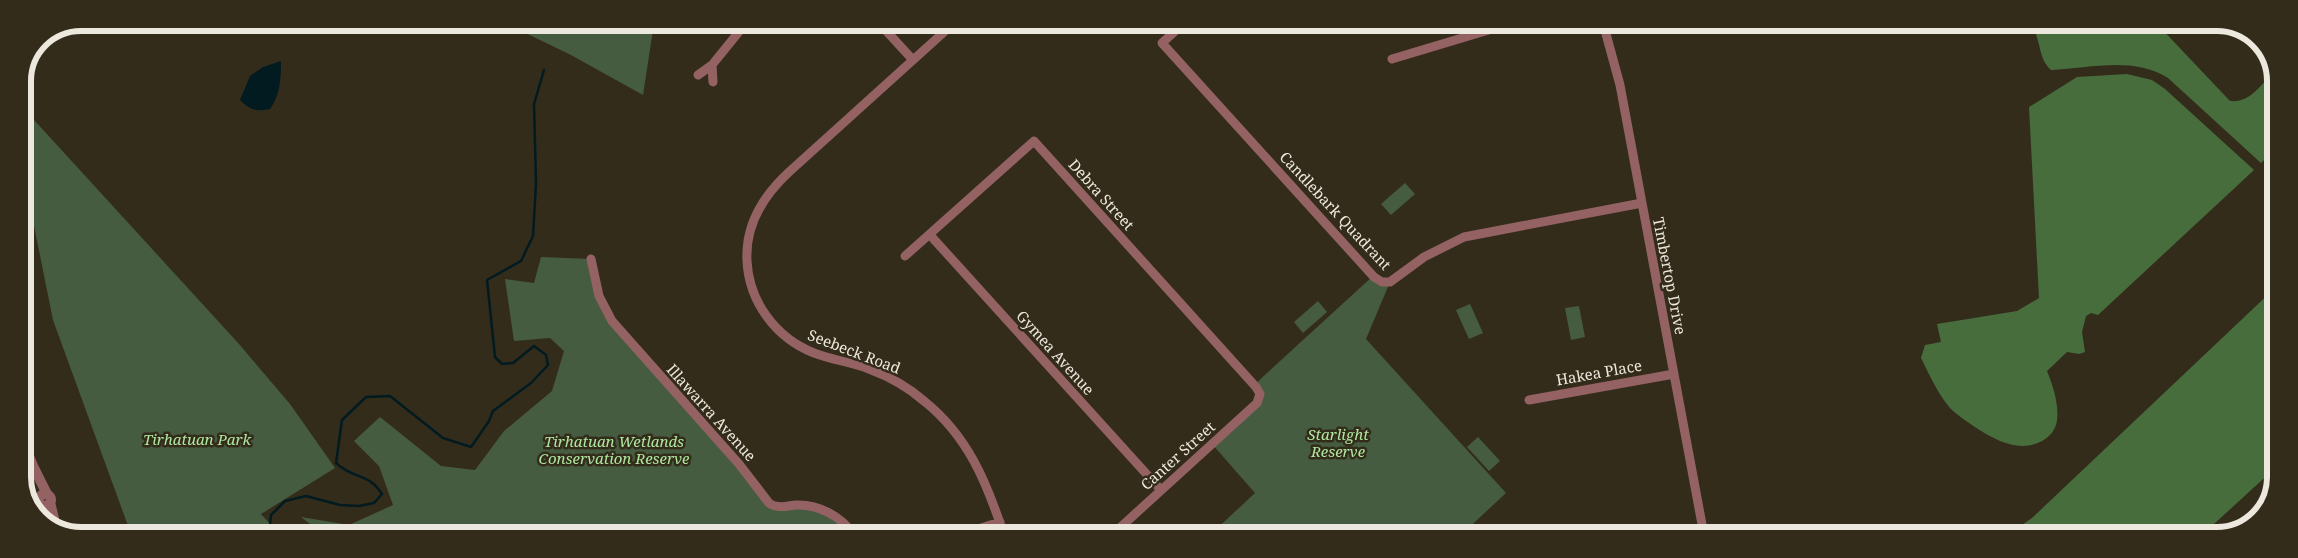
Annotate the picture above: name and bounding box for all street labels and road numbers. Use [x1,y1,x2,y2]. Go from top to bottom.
street label: Candlebark Quadrant [1276,147,1396,274]
street label: Debra Street [1065,155,1139,234]
street label: Timbertop Drive [1649,215,1691,336]
street label: Gymea Avenue [1012,306,1099,399]
street label: Seebeck Road [805,324,904,378]
street label: Hakea Place [1554,355,1643,389]
street label: Illawarra Avenue [663,359,761,465]
street label: Canter Street [1136,417,1219,494]

